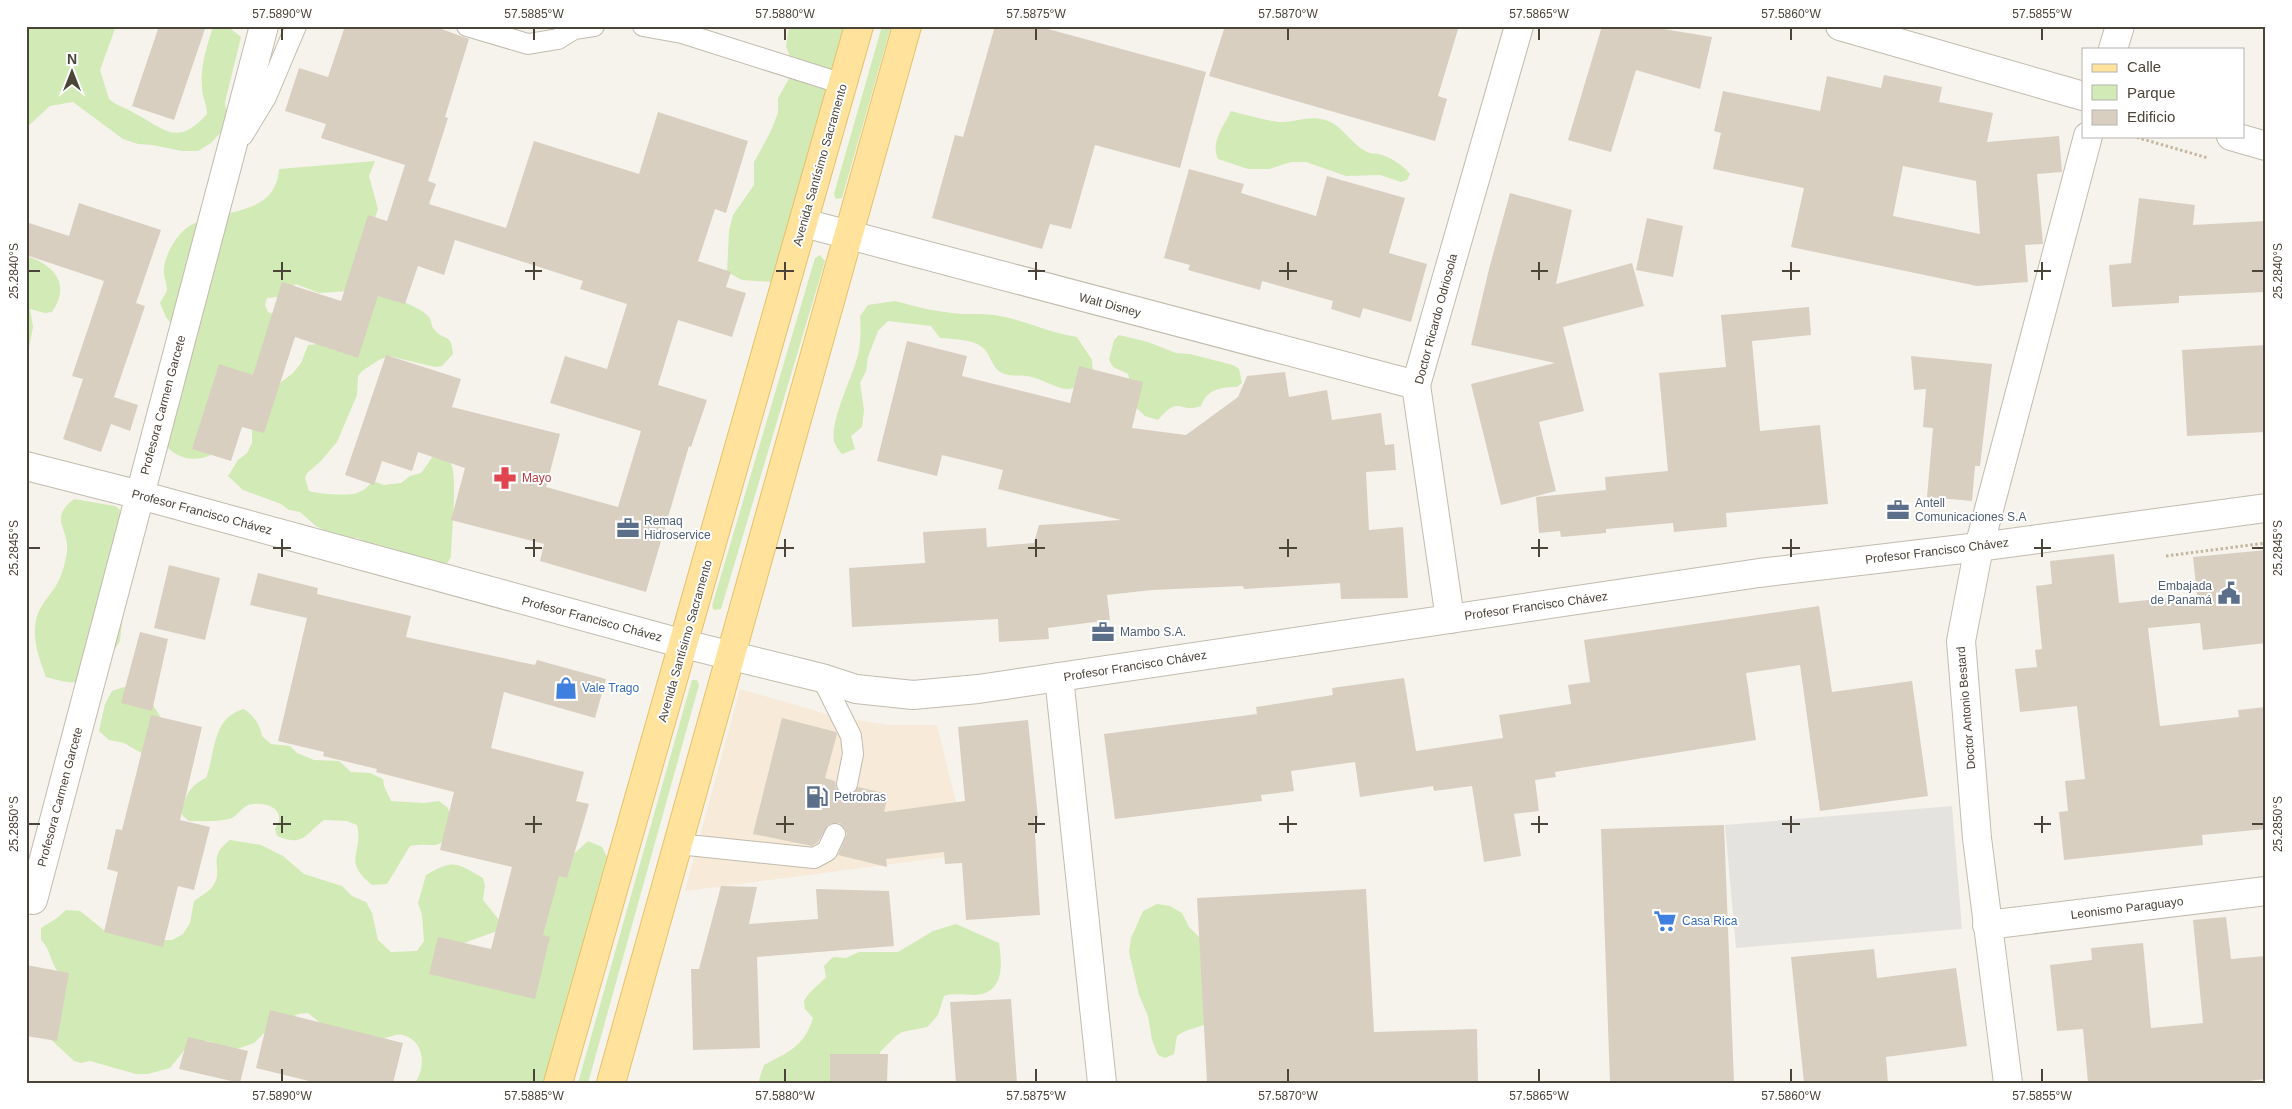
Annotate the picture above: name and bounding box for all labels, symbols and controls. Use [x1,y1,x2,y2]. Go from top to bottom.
text: 57.5890°W [252,7,312,21]
text: 57.5885°W [504,7,564,21]
text: 57.5880°W [755,7,815,21]
text: 57.5875°W [1006,7,1066,21]
text: 57.5870°W [1258,7,1318,21]
text: 57.5865°W [1509,7,1569,21]
text: 57.5860°W [1761,7,1821,21]
text: 57.5855°W [2012,7,2072,21]
north arrow [48,48,98,98]
legend [2082,48,2244,138]
text: N [67,51,77,67]
text: Calle [2127,58,2161,75]
street label: Avenida Santísimo Sacramento [790,82,850,248]
text: Parque [2127,84,2175,101]
text: Edificio [2127,108,2175,125]
text: 25.2840°S [7,243,21,299]
text: 25.2840°S [2271,243,2285,299]
street label: Doctor Ricardo Odriosola [1412,252,1460,386]
street label: Walt Disney [1077,290,1143,320]
street label: Profesora Carmen Garcete [138,333,188,476]
pharmacy icon: Mayo [492,465,518,491]
place label: Mayo [522,471,552,485]
street label: Profesor Francisco Chávez [130,487,274,537]
place label: Antell Comunicaciones S.A [1915,496,2026,524]
office icon: Antell Comunicaciones S.A [1885,497,1911,523]
place label: Remaq Hidroservice [644,514,711,542]
office icon: Remaq Hidroservice [615,515,641,541]
text: 25.2845°S [7,520,21,576]
text: 25.2845°S [2271,520,2285,576]
street label: Profesor Francisco Chávez [1864,535,2010,567]
street label: Avenida Santísimo Sacramento [655,558,715,724]
place label: Embajada de Panamá [2151,579,2212,607]
public building icon: Embajada de Panamá [2216,580,2242,606]
street label: Profesor Francisco Chávez [1463,589,1609,623]
street label: Profesor Francisco Chávez [520,594,664,644]
office icon: Mambo S.A. [1090,619,1116,645]
place label: Mambo S.A. [1120,625,1186,639]
street label: Doctor Antonio Bestard [1954,646,1978,770]
street label: Profesor Francisco Chávez [1062,648,1208,684]
shop icon: Vale Trago [553,675,579,701]
place label: Vale Trago [582,681,639,695]
street label: Profesora Carmen Garcete [35,725,85,868]
fuel station icon: Petrobras [804,784,830,810]
place label: Petrobras [834,790,886,804]
text: 25.2850°S [7,796,21,852]
text: 25.2850°S [2271,796,2285,852]
street label: Leonismo Paraguayo [2070,894,2184,922]
supermarket icon: Casa Rica [1652,908,1678,934]
place label: Casa Rica [1682,914,1738,928]
text: 57.5890°W [252,1089,312,1103]
text: 57.5885°W [504,1089,564,1103]
text: 57.5880°W [755,1089,815,1103]
text: 57.5875°W [1006,1089,1066,1103]
text: 57.5870°W [1258,1089,1318,1103]
text: 57.5865°W [1509,1089,1569,1103]
text: 57.5860°W [1761,1089,1821,1103]
text: 57.5855°W [2012,1089,2072,1103]

